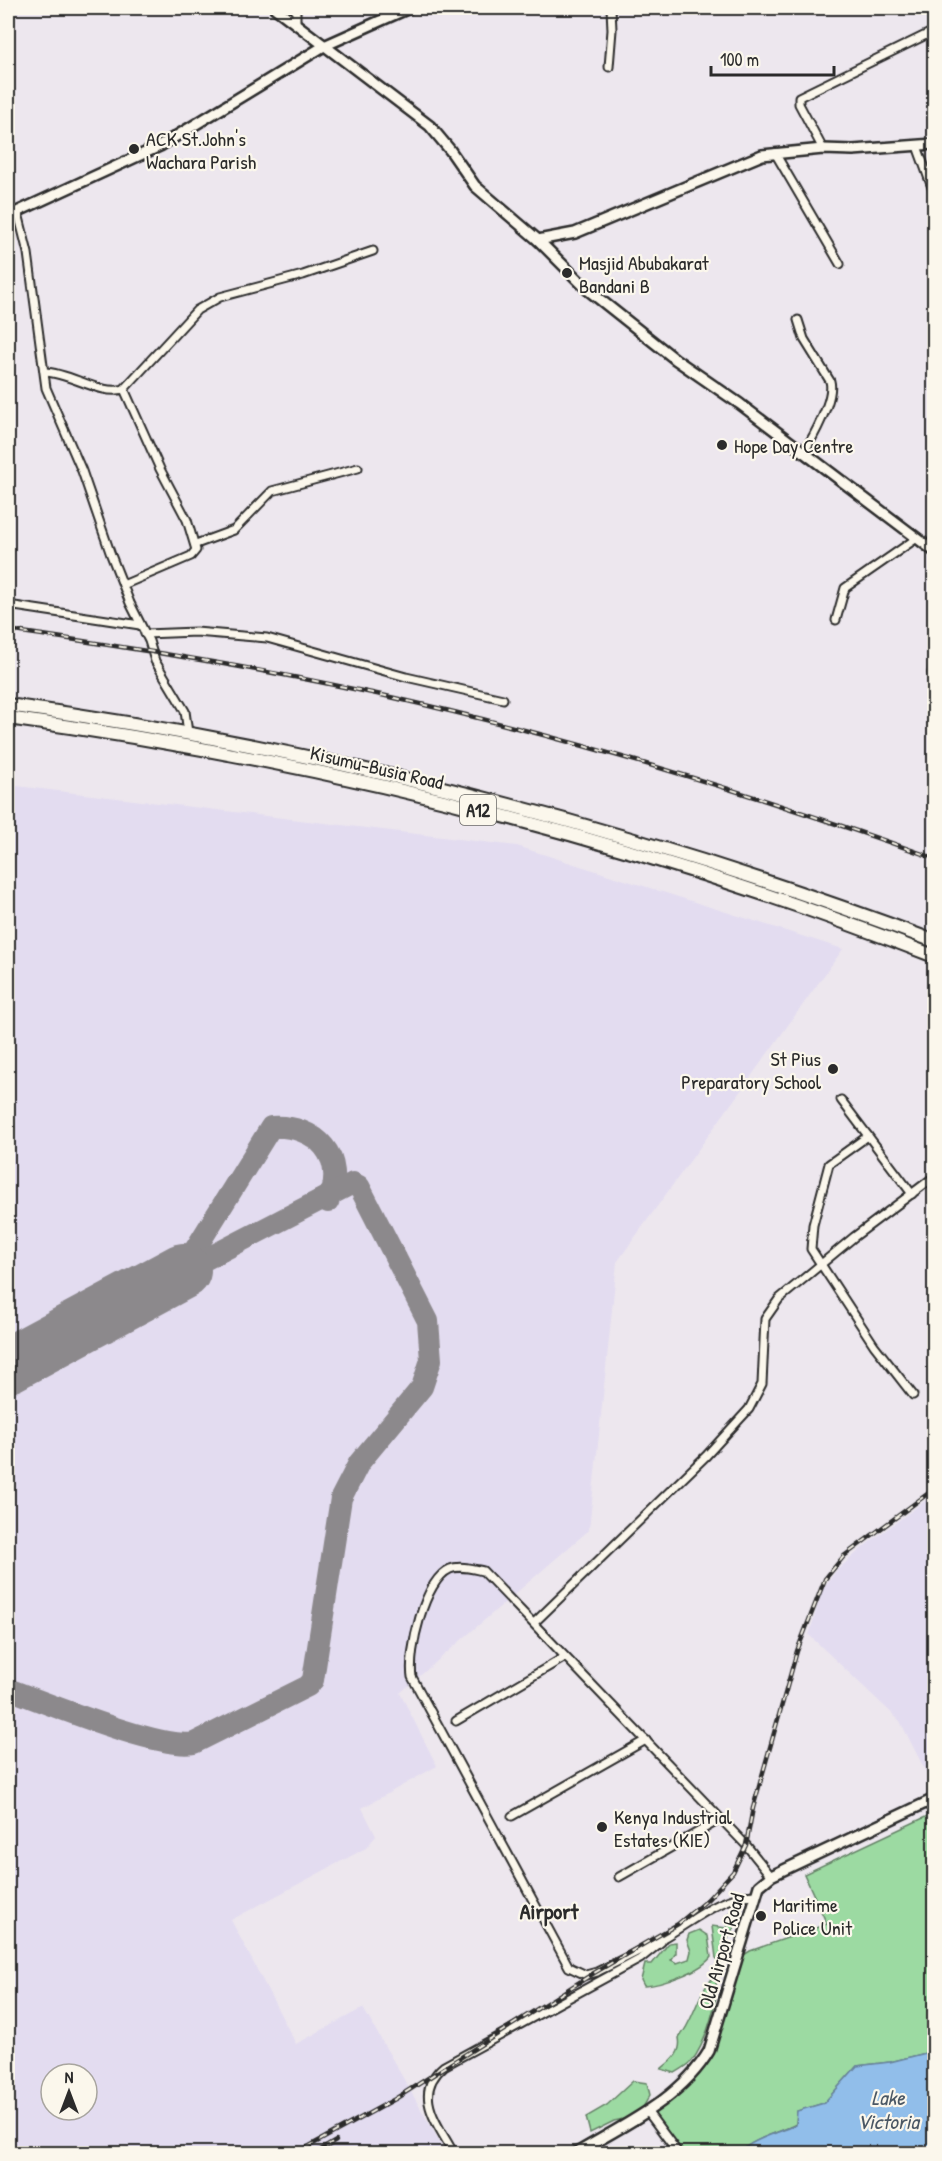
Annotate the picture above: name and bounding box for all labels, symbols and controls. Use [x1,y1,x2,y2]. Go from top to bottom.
scale bar [711,39,834,77]
text: 100 m [720,47,759,72]
place label: ACK St.John's Wachara Parish [146,125,256,175]
marker: ACK St.John's Wachara Parish [127,142,141,156]
place label: Masjid Abubakarat Bandani B [579,249,710,299]
marker: Masjid Abubakarat Bandani B [560,266,574,280]
place label: Hope Day Centre [734,432,853,459]
marker: Hope Day Centre [715,438,729,452]
street label: Kisumu-Busia Road [308,739,446,795]
road number: A12 [460,795,496,825]
place label: St Pius Preparatory School [681,1045,822,1095]
marker: St Pius Preparatory School [826,1062,840,1076]
place label: Kenya Industrial Estates (KIE) [614,1803,732,1853]
marker: Kenya Industrial Estates (KIE) [595,1820,609,1834]
street label: Old Airport Road [692,1890,750,2012]
place label: Maritime Police Unit [773,1891,853,1941]
district label: Airport [520,1896,580,1927]
marker: Maritime Police Unit [754,1909,768,1923]
north arrow [39,2062,99,2122]
text: N [65,2066,74,2088]
water label: Lake Victoria [857,2083,921,2136]

